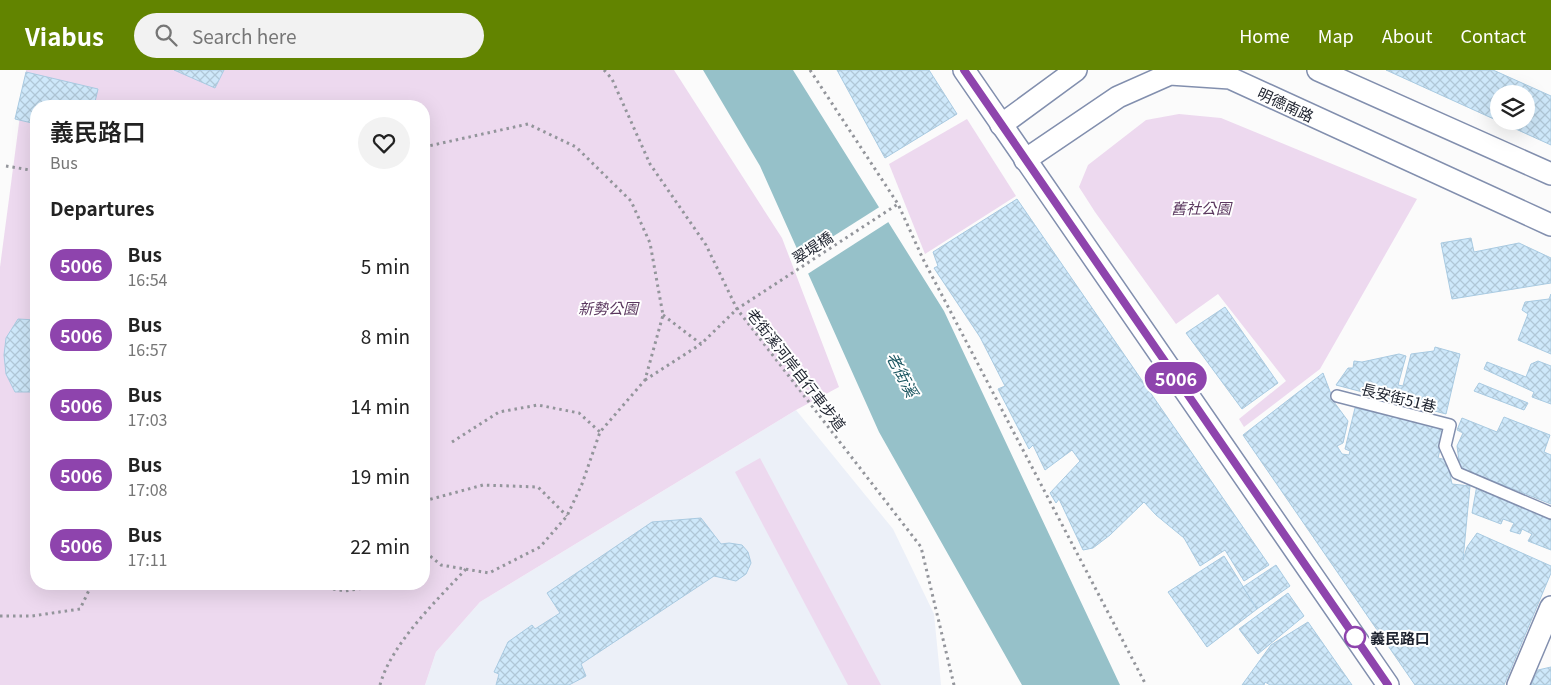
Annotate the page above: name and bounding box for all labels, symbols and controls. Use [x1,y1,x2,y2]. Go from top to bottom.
search box [134,13,484,58]
text: Viabus [25,18,104,53]
icon: search [152,21,180,49]
text: Search here [192,22,296,49]
text: Home [1239,22,1290,48]
text: Map [1318,22,1354,48]
text: About [1382,22,1432,48]
text: Contact [1460,22,1526,48]
street label: 明德南路 [1254,82,1318,126]
map controls [1490,85,1535,130]
button: layers [1490,85,1535,130]
text: 義民路口 [50,113,146,148]
button: heart [358,117,410,169]
text: Bus [50,150,78,174]
text: Departures [50,194,155,221]
park label: 舊社公園 [1171,197,1233,218]
street label: 翠堤橋 [787,226,837,268]
text: Bus [127,240,162,267]
text: 5006 [60,252,102,278]
text: 5 min [361,252,410,279]
text: 16:54 [127,267,167,291]
park label: 新勢公園 [578,297,640,318]
street label: 老街溪河岸自行車步道 [743,303,851,435]
text: Bus [127,310,162,337]
text: 5006 [60,322,102,348]
text: 8 min [361,322,410,349]
text: 16:57 [127,337,167,361]
water label: 老街溪 [881,347,925,403]
line badge: 5006 [1141,362,1211,394]
text: 5006 [1155,365,1197,391]
street label: 長安街51巷 [1359,378,1439,416]
text: Bus [127,380,162,407]
text: 5006 [60,392,102,418]
text: 14 min [350,392,410,419]
text: 17:03 [127,407,167,431]
text: Bus [127,450,162,477]
text: 5006 [60,462,102,488]
text: 19 min [350,462,410,489]
text: 17:08 [127,477,167,501]
text: Bus [127,520,162,547]
text: 5006 [60,532,102,558]
text: 22 min [350,532,410,559]
text: 17:11 [127,547,167,571]
marker: 義民路口 [1344,626,1366,648]
place label: 義民路口 [1370,627,1430,648]

